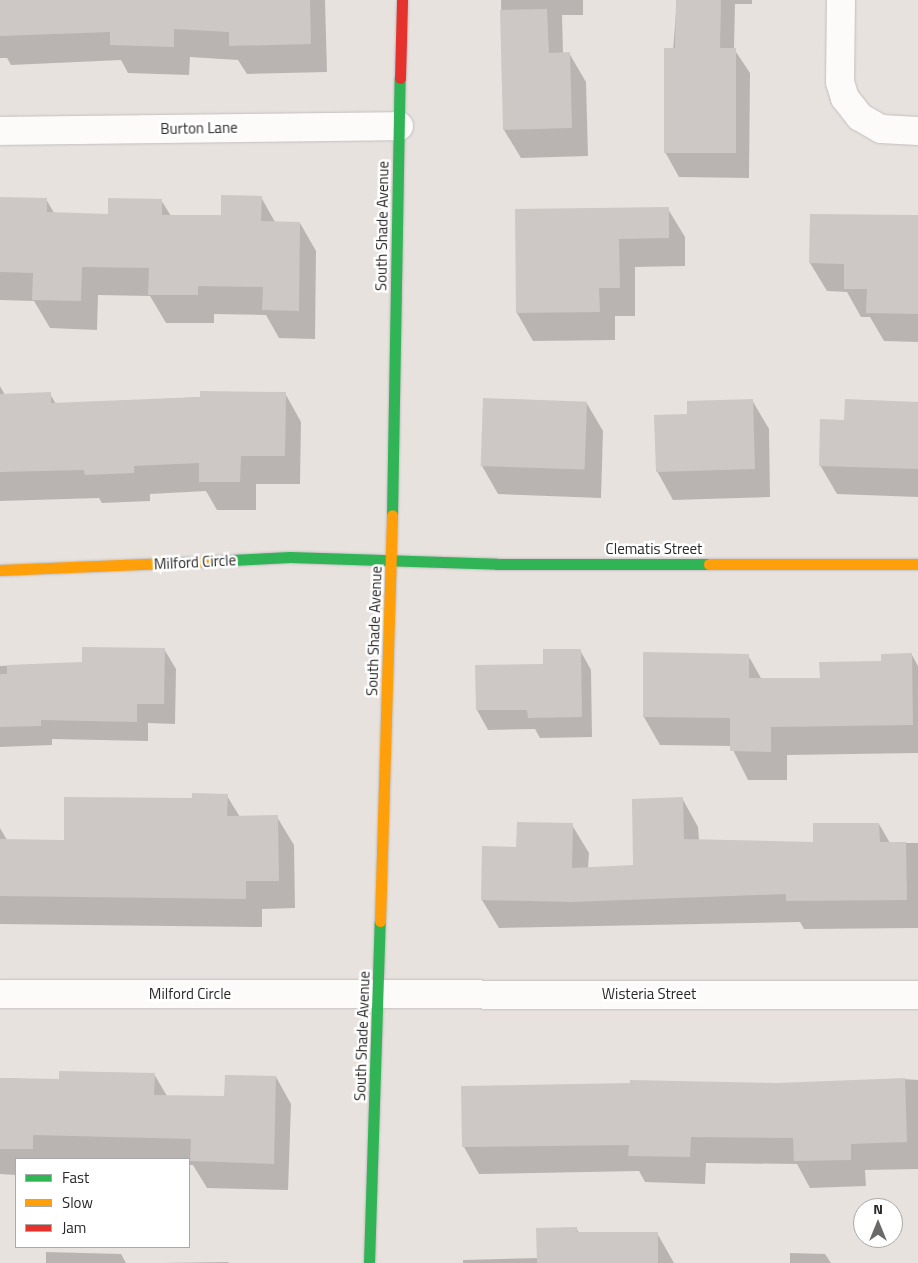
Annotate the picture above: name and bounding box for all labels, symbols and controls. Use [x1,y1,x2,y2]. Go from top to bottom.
street label: Burton Lane [160,118,238,138]
street label: South Shade Avenue [372,161,392,291]
street label: Clematis Street [606,540,702,558]
street label: Milford Circle [153,551,237,573]
street label: South Shade Avenue [363,566,385,696]
street label: South Shade Avenue [351,971,373,1101]
street label: Milford Circle [149,985,231,1003]
street label: Wisteria Street [602,985,696,1003]
legend [15,1158,190,1248]
text: Fast [62,1166,89,1189]
text: Slow [62,1191,93,1214]
north arrow [853,1198,903,1248]
text: N [873,1198,883,1219]
text: Jam [62,1216,86,1239]

